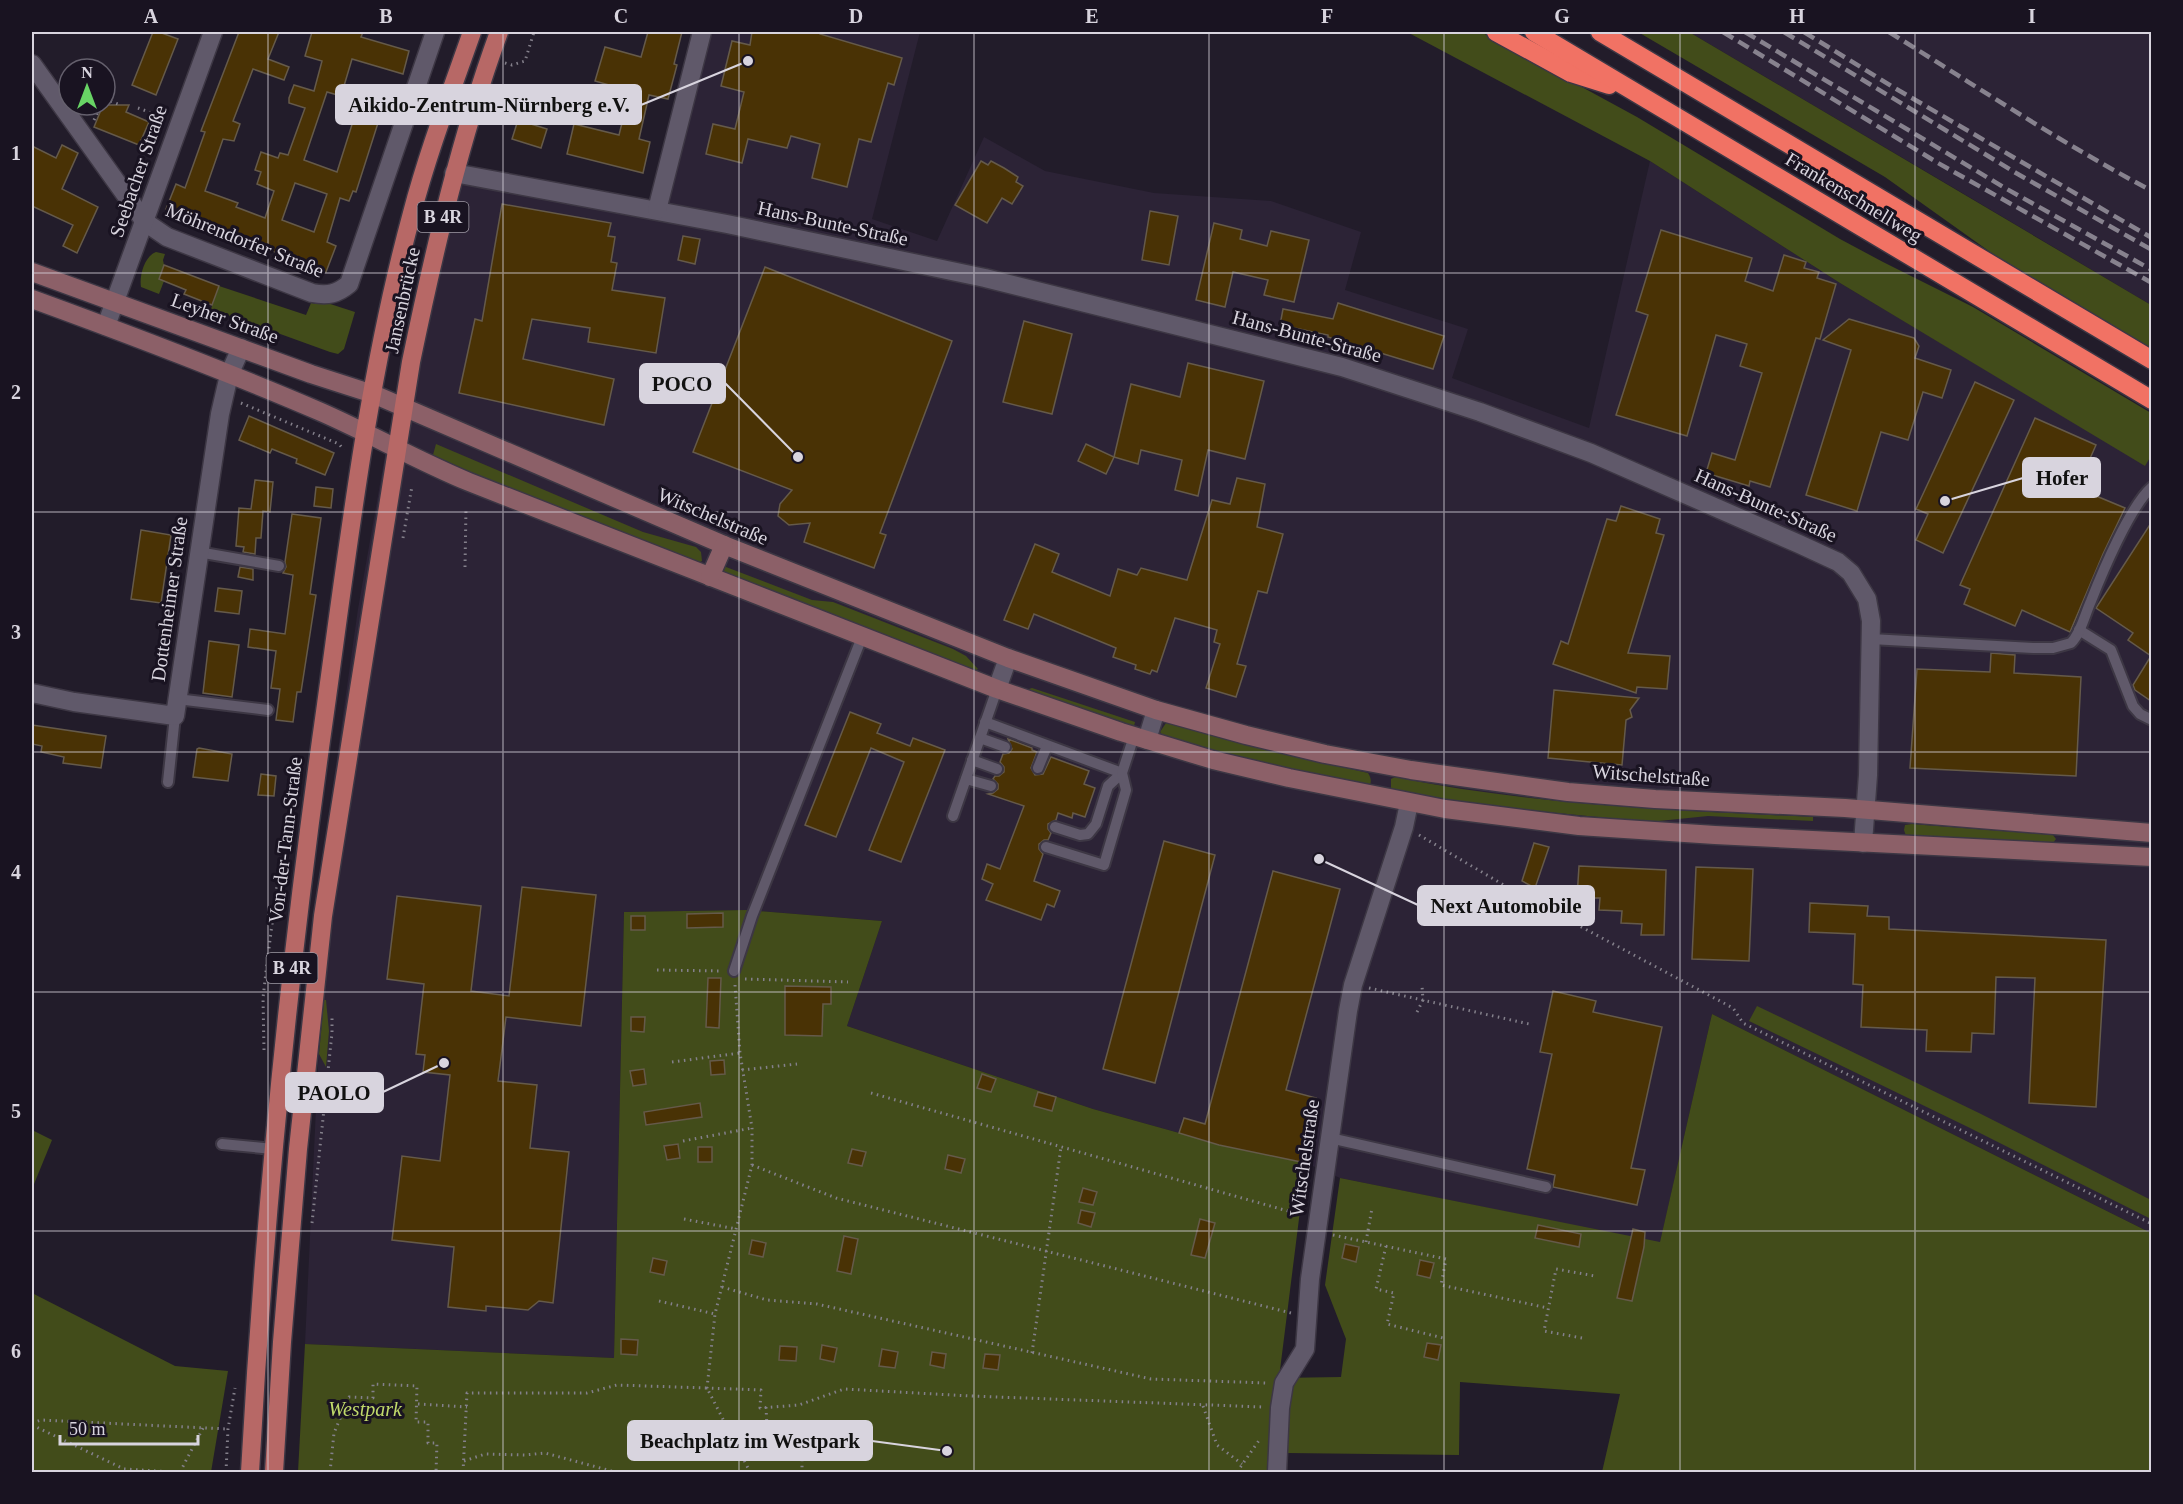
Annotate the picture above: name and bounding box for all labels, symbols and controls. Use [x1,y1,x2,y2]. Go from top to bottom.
text: A [144,5,159,27]
text: B [379,5,393,27]
text: C [614,5,628,27]
text: D [849,5,863,27]
text: E [1085,5,1099,27]
text: F [1321,5,1333,27]
text: G [1554,5,1570,27]
text: H [1789,5,1805,27]
text: I [2028,5,2036,27]
north arrow [57,57,117,117]
text: N [81,64,93,81]
callout: Aikido-Zentrum-Nürnberg e.V. [336,85,641,124]
text: Aikido-Zentrum-Nürnberg e.V. [348,93,630,117]
street label: Seebacher Straße [105,102,171,240]
text: 1 [11,142,21,164]
street label: Frankenschnellweg [1781,148,1926,247]
street label: Hans-Bunte-Straße [756,196,910,250]
street label: Möhrendorfer Straße [163,198,327,282]
road number: B 4R [418,202,468,232]
street label: Jansenbrücke [380,245,424,355]
street label: Leyher Straße [168,288,282,349]
street label: Hans-Bunte-Straße [1230,306,1384,366]
callout: POCO [640,364,725,403]
text: POCO [652,372,712,396]
text: 2 [11,381,21,403]
callout: Hofer [2023,458,2100,497]
street label: Hans-Bunte-Straße [1692,464,1841,546]
text: Hofer [2036,466,2088,490]
street label: Witschelstraße [654,483,772,549]
street label: Dottenheimer Straße [147,515,191,683]
text: 3 [11,621,21,643]
street label: Von-der-Tann-Straße [264,755,306,925]
street label: Witschelstraße [1591,760,1711,790]
text: 4 [11,861,21,883]
callout: Next Automobile [1418,886,1594,925]
text: Next Automobile [1430,894,1582,918]
road number: B 4R [266,953,318,983]
callout: PAOLO [286,1073,383,1112]
text: PAOLO [297,1081,371,1105]
street label: Witschelstraße [1285,1098,1323,1218]
text: 5 [11,1100,21,1122]
text: 6 [11,1340,21,1362]
park label: Westpark [328,1398,403,1421]
scale bar [60,1408,198,1446]
text: 50 m [69,1419,106,1439]
callout: Beachplatz im Westpark [628,1421,872,1460]
text: Beachplatz im Westpark [640,1429,860,1453]

